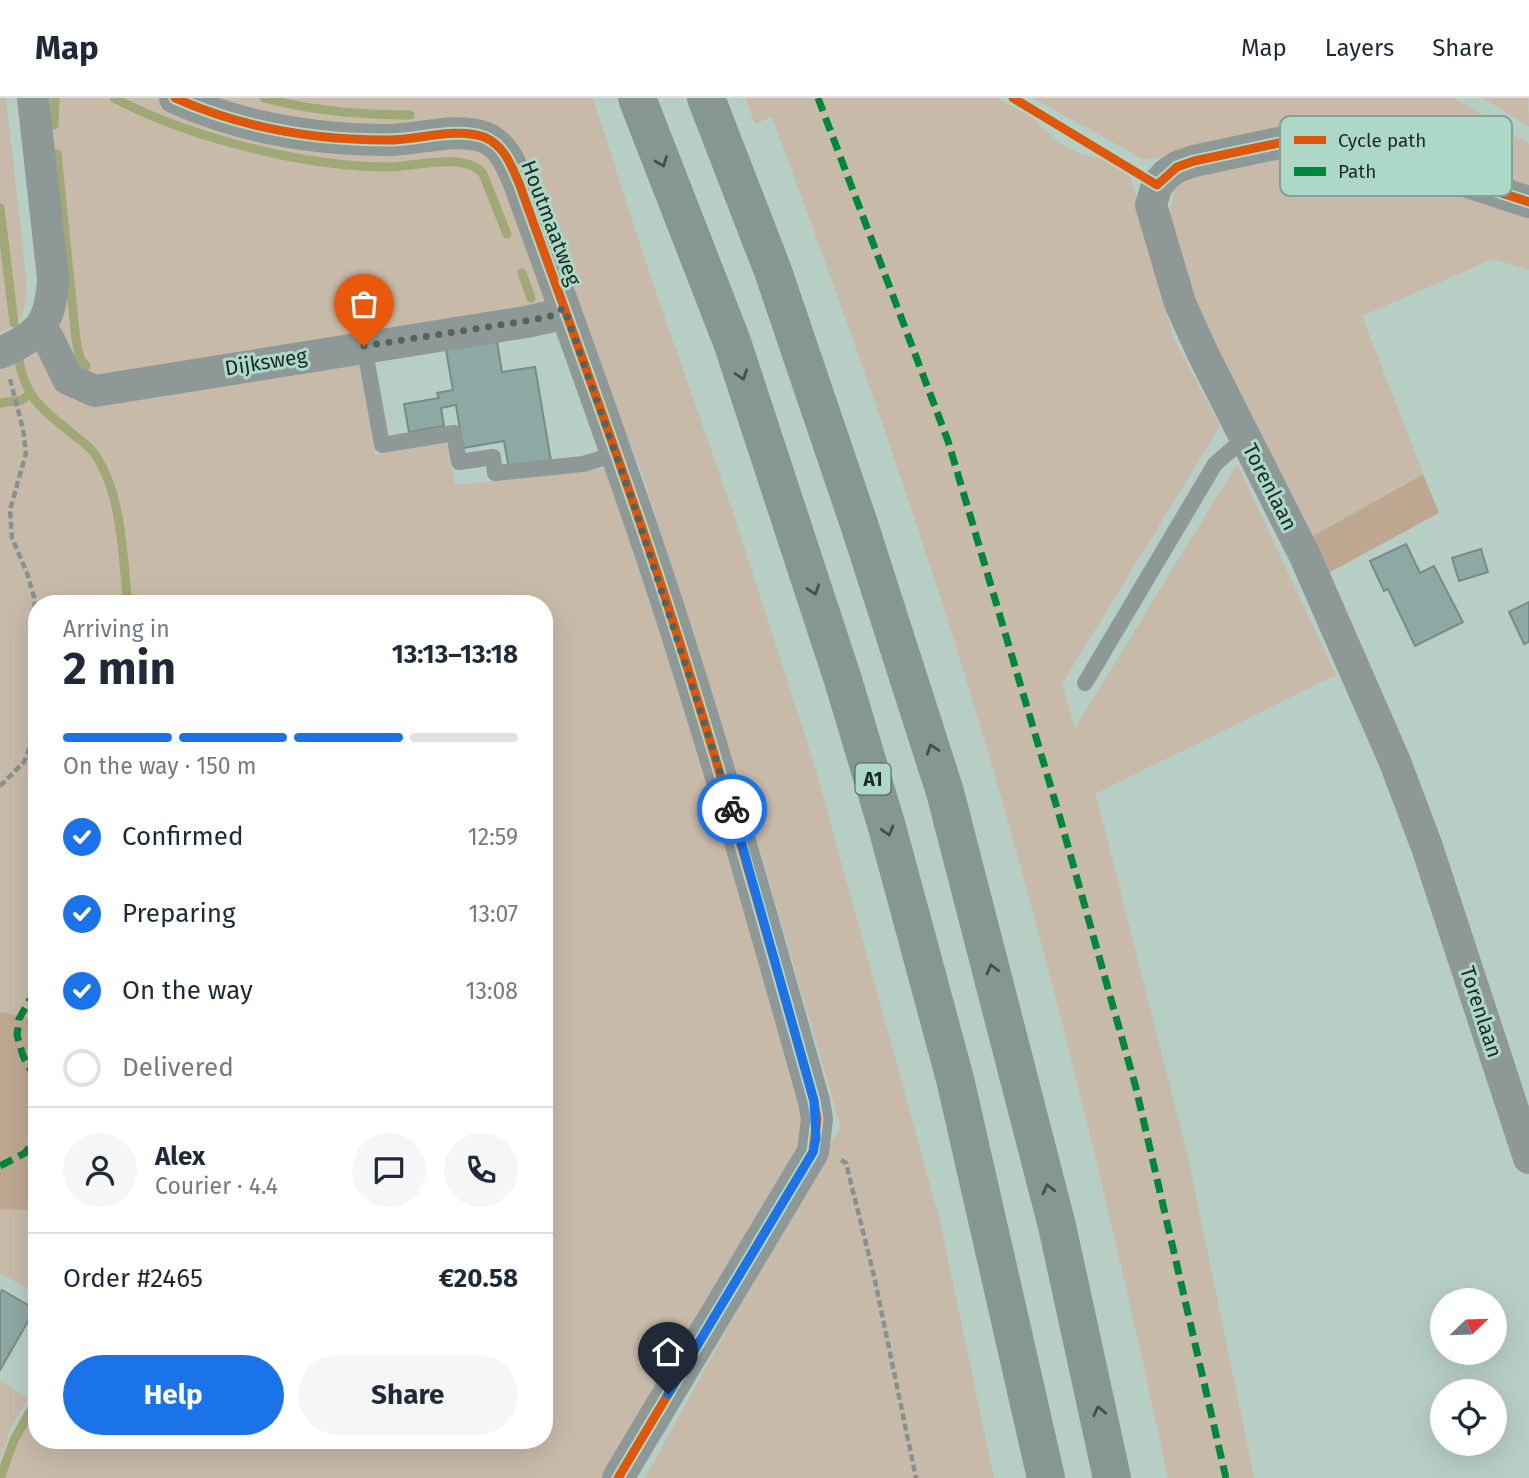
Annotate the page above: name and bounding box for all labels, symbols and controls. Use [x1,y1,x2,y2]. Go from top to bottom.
text: Map [35,28,99,68]
text: Map [1241,34,1287,62]
text: Layers [1325,34,1394,62]
text: Share [1432,34,1494,62]
legend [1280,116,1512,196]
text: Cycle path [1338,129,1426,152]
one-way arrow [653,155,667,167]
street label: Houtmaatweg [515,157,587,289]
text: Path [1338,160,1376,183]
pin [334,274,394,346]
icon: bag [345,285,383,323]
street label: Dijksweg [223,343,309,381]
one-way arrow [734,368,748,380]
street label: Torenlaan [1237,439,1303,535]
one-way arrow [805,584,820,596]
text: Arriving in [63,615,170,643]
text: 13:13–13:18 [392,639,518,670]
text: 2 min [63,641,176,696]
one-way arrow [925,744,940,756]
text: On the way · 150 m [63,752,256,780]
road number: A1 [856,764,890,794]
courier [697,774,767,844]
icon: bike [713,790,751,828]
icon: check [63,818,101,856]
text: Confirmed [122,821,243,852]
text: 12:59 [468,823,518,851]
one-way arrow [880,825,894,837]
icon: check [63,895,101,933]
text: Preparing [122,898,235,929]
text: 13:07 [468,900,518,928]
one-way arrow [986,963,1000,975]
street label: Torenlaan [1454,963,1508,1061]
icon: check [63,972,101,1010]
text: On the way [122,975,253,1006]
text: 13:08 [466,977,518,1005]
text: Delivered [122,1052,234,1083]
button: person [63,1133,137,1207]
button: chat [352,1133,426,1207]
button: phone [444,1133,518,1207]
text: Alex [155,1141,205,1172]
text: Courier · 4.4 [155,1172,278,1200]
one-way arrow [1042,1183,1056,1195]
text: Order #2465 [63,1263,203,1294]
text: €20.58 [439,1263,518,1294]
north arrow [1430,1288,1507,1365]
map controls [1430,1288,1507,1456]
pin [638,1322,698,1394]
icon: home [649,1333,687,1371]
button: Help [63,1355,284,1435]
button: Share [298,1355,518,1435]
button: locate [1430,1379,1507,1456]
one-way arrow [1092,1405,1107,1417]

